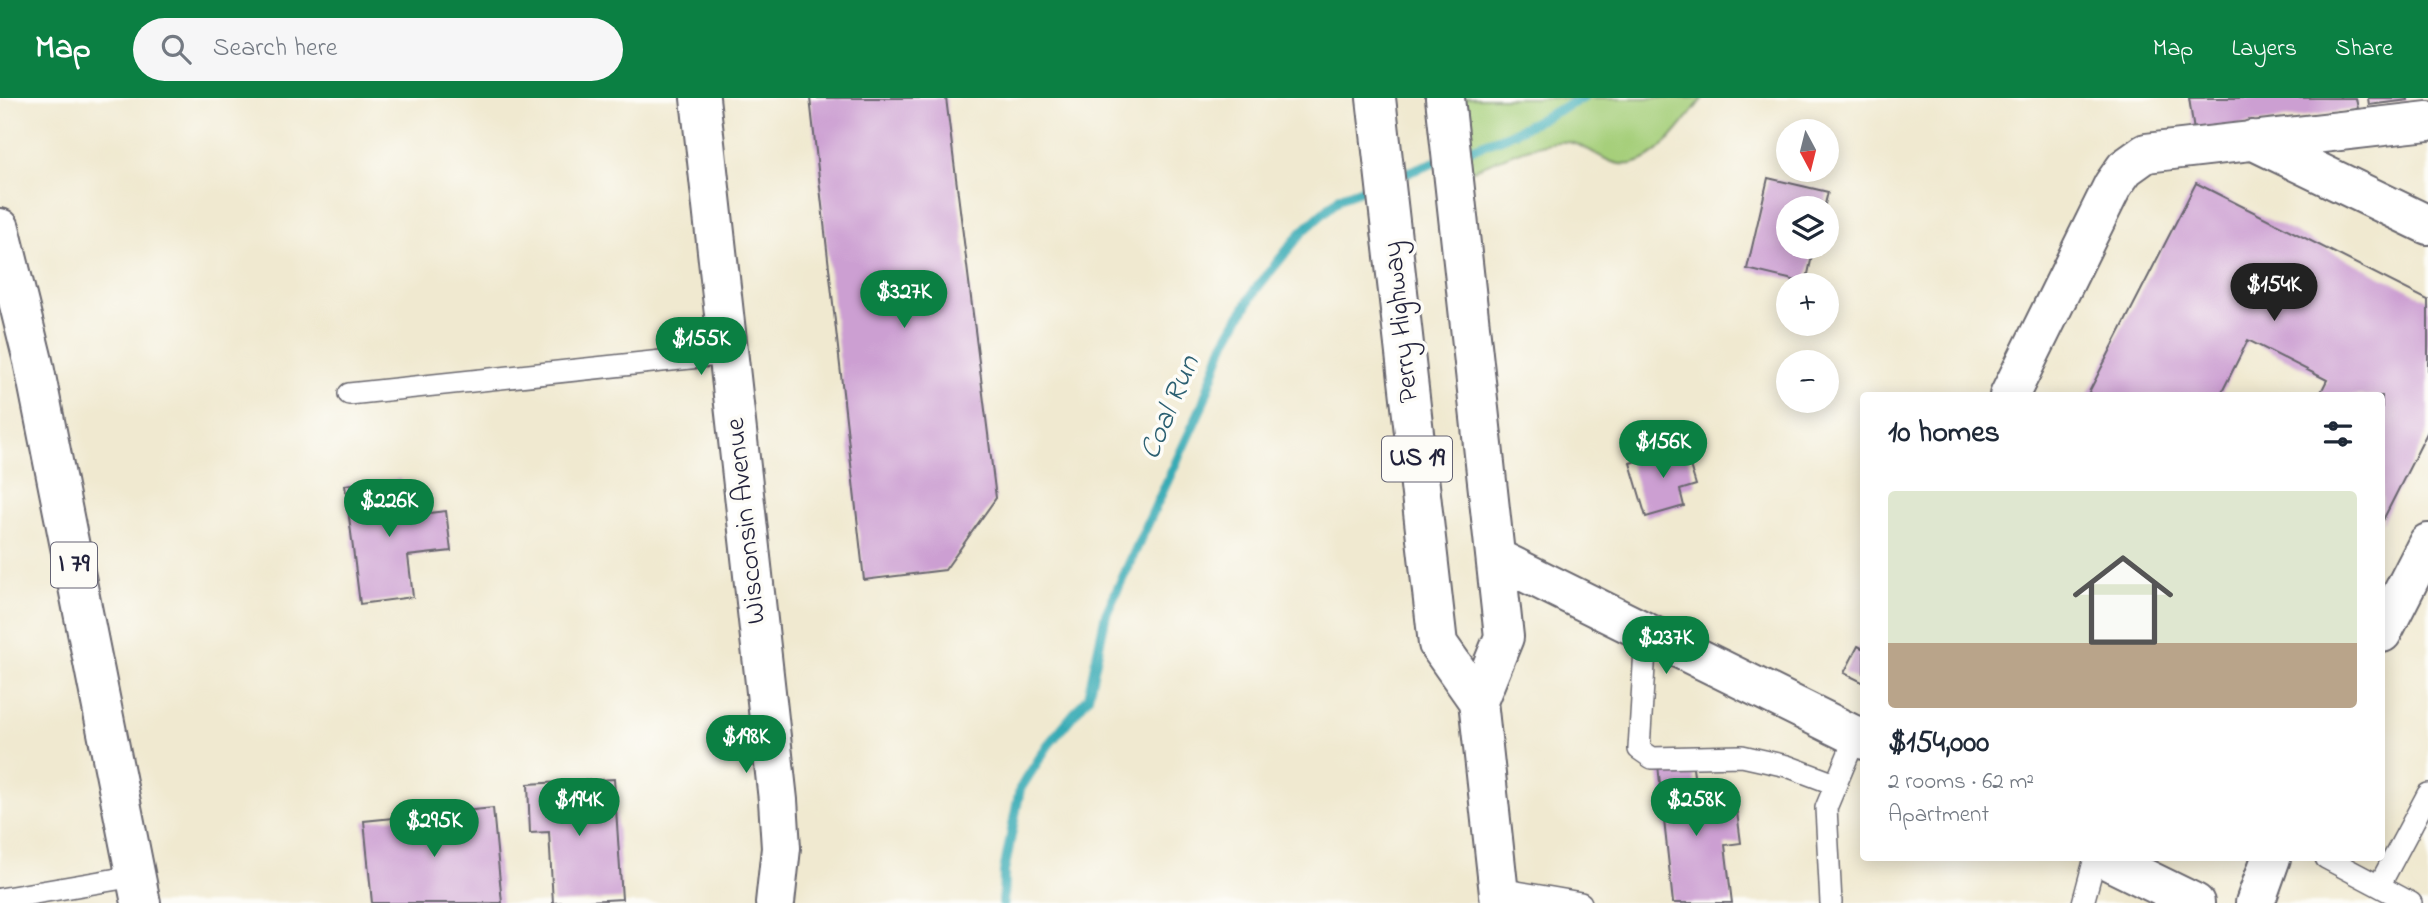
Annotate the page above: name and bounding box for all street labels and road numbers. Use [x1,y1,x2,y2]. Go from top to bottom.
street label: Perry Highway [1373,239,1431,405]
street label: Wisconsin Avenue [716,415,778,626]
road number: US 19 [1382,436,1452,482]
road number: I 79 [51,542,97,587]

